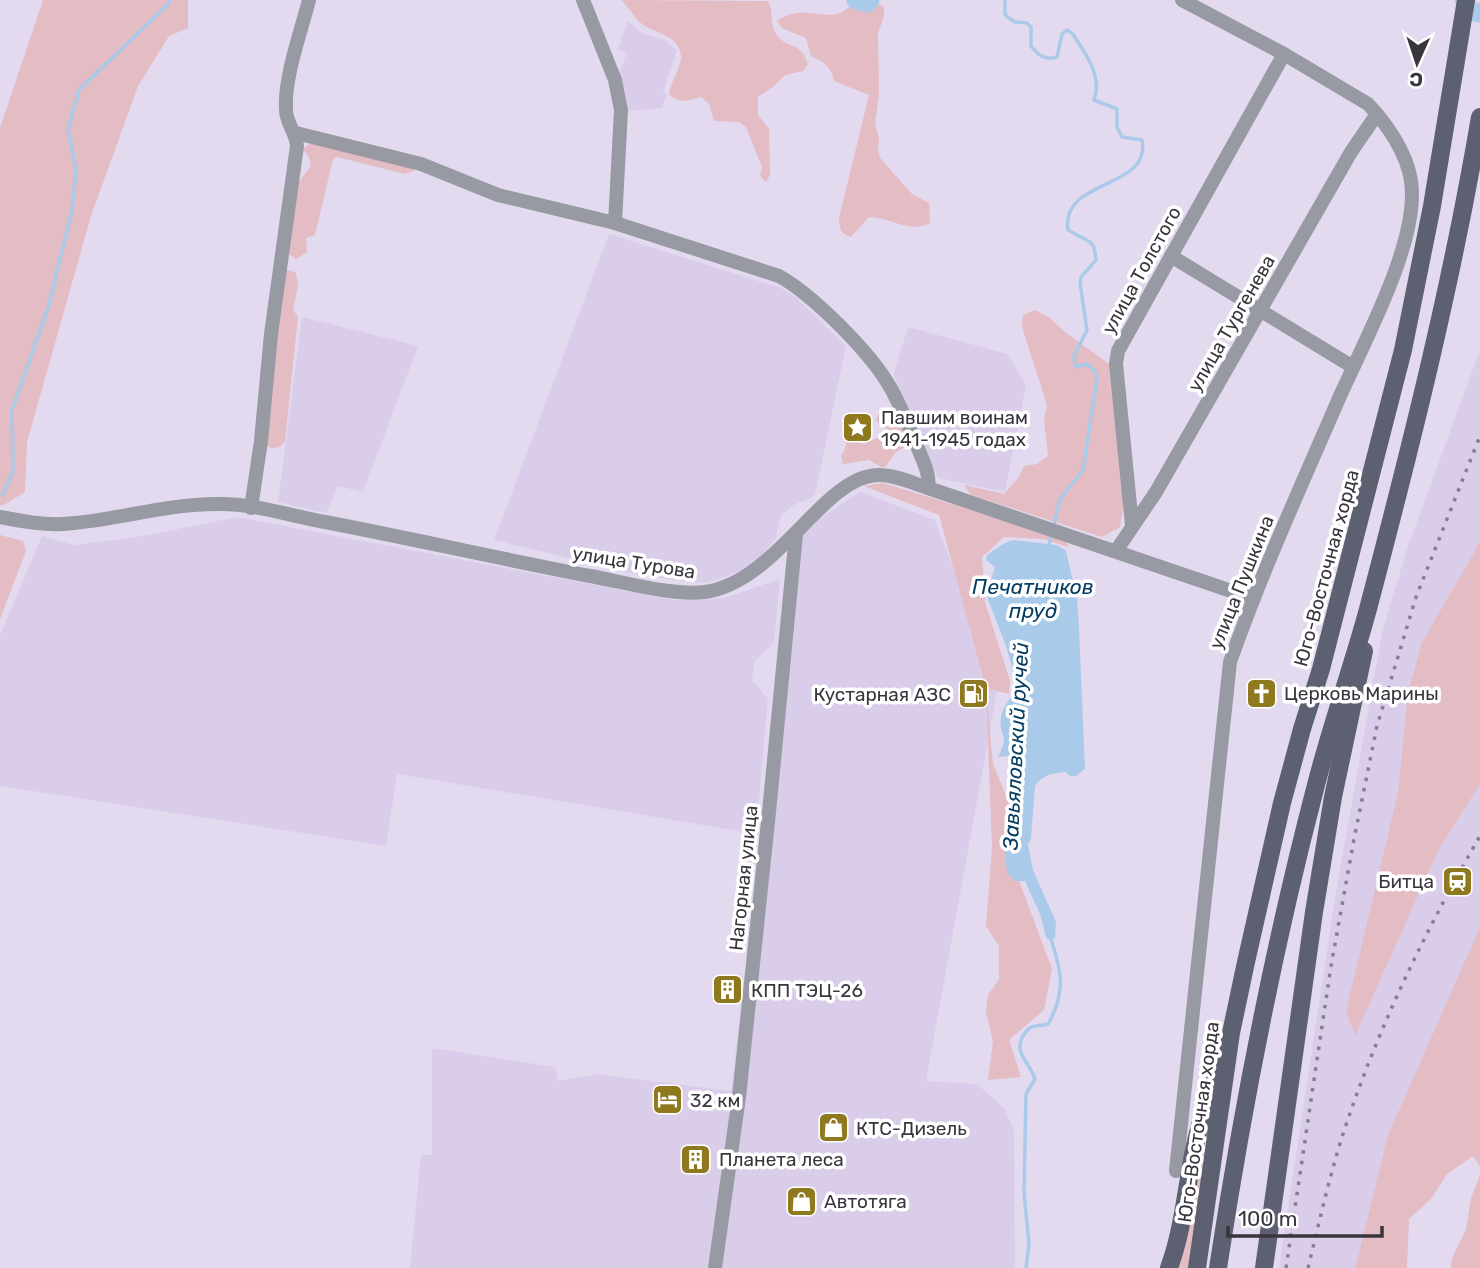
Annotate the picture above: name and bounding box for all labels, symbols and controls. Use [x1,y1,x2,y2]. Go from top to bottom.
north arrow [1382,28,1452,98]
text: С [1409,68,1423,91]
street label: улица Толстого [1097,203,1186,338]
street label: улица Тургенева [1183,251,1280,396]
place label: Павшим воинам 1941-1945 годах [881,406,1028,451]
place icon: Павшим воинам 1941-1945 годах [841,411,875,445]
street label: Юго-Восточная хорда [1289,467,1364,669]
street label: улица Пушкина [1204,512,1279,652]
street label: улица Турова [571,541,697,584]
water label: Печатников пруд [972,574,1094,623]
water label: Завьяловский ручей [998,641,1033,851]
church icon: Церковь Марины [1244,676,1278,710]
fuel station icon: Кустарная АЗС [957,677,991,711]
place label: Церковь Марины [1284,682,1439,705]
place label: Кустарная АЗС [813,683,951,706]
street label: Нагорная улица [724,804,763,952]
station icon: Битца [1440,864,1474,898]
place label: Битца [1378,870,1434,893]
building icon: КПП ТЭЦ-26 [711,973,745,1007]
place label: КПП ТЭЦ-26 [751,979,863,1002]
street label: Юго-Восточная хорда [1173,1020,1224,1224]
hotel icon: 32 км [650,1083,684,1117]
place label: 32 км [690,1089,740,1112]
shop icon: КТС-Дизель [816,1111,850,1145]
place label: КТС-Дизель [856,1117,967,1140]
building icon: Планета леса [679,1142,713,1176]
place label: Планета леса [719,1148,844,1171]
shop icon: Автотяга [784,1184,818,1218]
place label: Автотяга [824,1190,907,1213]
scale bar [1228,1194,1382,1238]
text: 100 m [1238,1206,1297,1231]

